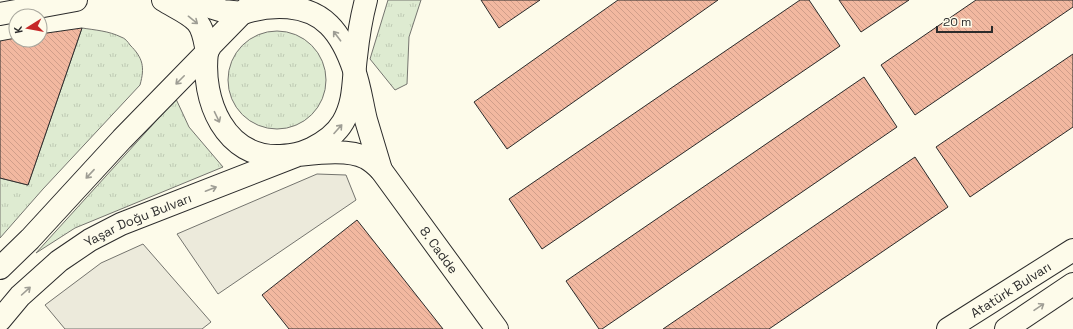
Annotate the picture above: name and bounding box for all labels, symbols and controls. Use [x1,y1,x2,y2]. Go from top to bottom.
north arrow [8,8,48,48]
scale bar [937,8,992,34]
text: 20 m [943,14,971,30]
one-way arrow [188,15,199,24]
text: K [11,25,26,35]
one-way arrow [333,30,342,41]
one-way arrow [175,75,185,85]
one-way arrow [214,111,222,123]
one-way arrow [333,124,342,134]
one-way arrow [85,169,94,179]
one-way arrow [205,184,217,192]
street label: Yaşar Doğu Bulvarı [81,189,194,251]
street label: 8. Cadde [416,223,462,277]
street label: Atatürk Bulvarı [967,258,1054,322]
one-way arrow [20,287,30,296]
one-way arrow [1033,303,1044,311]

